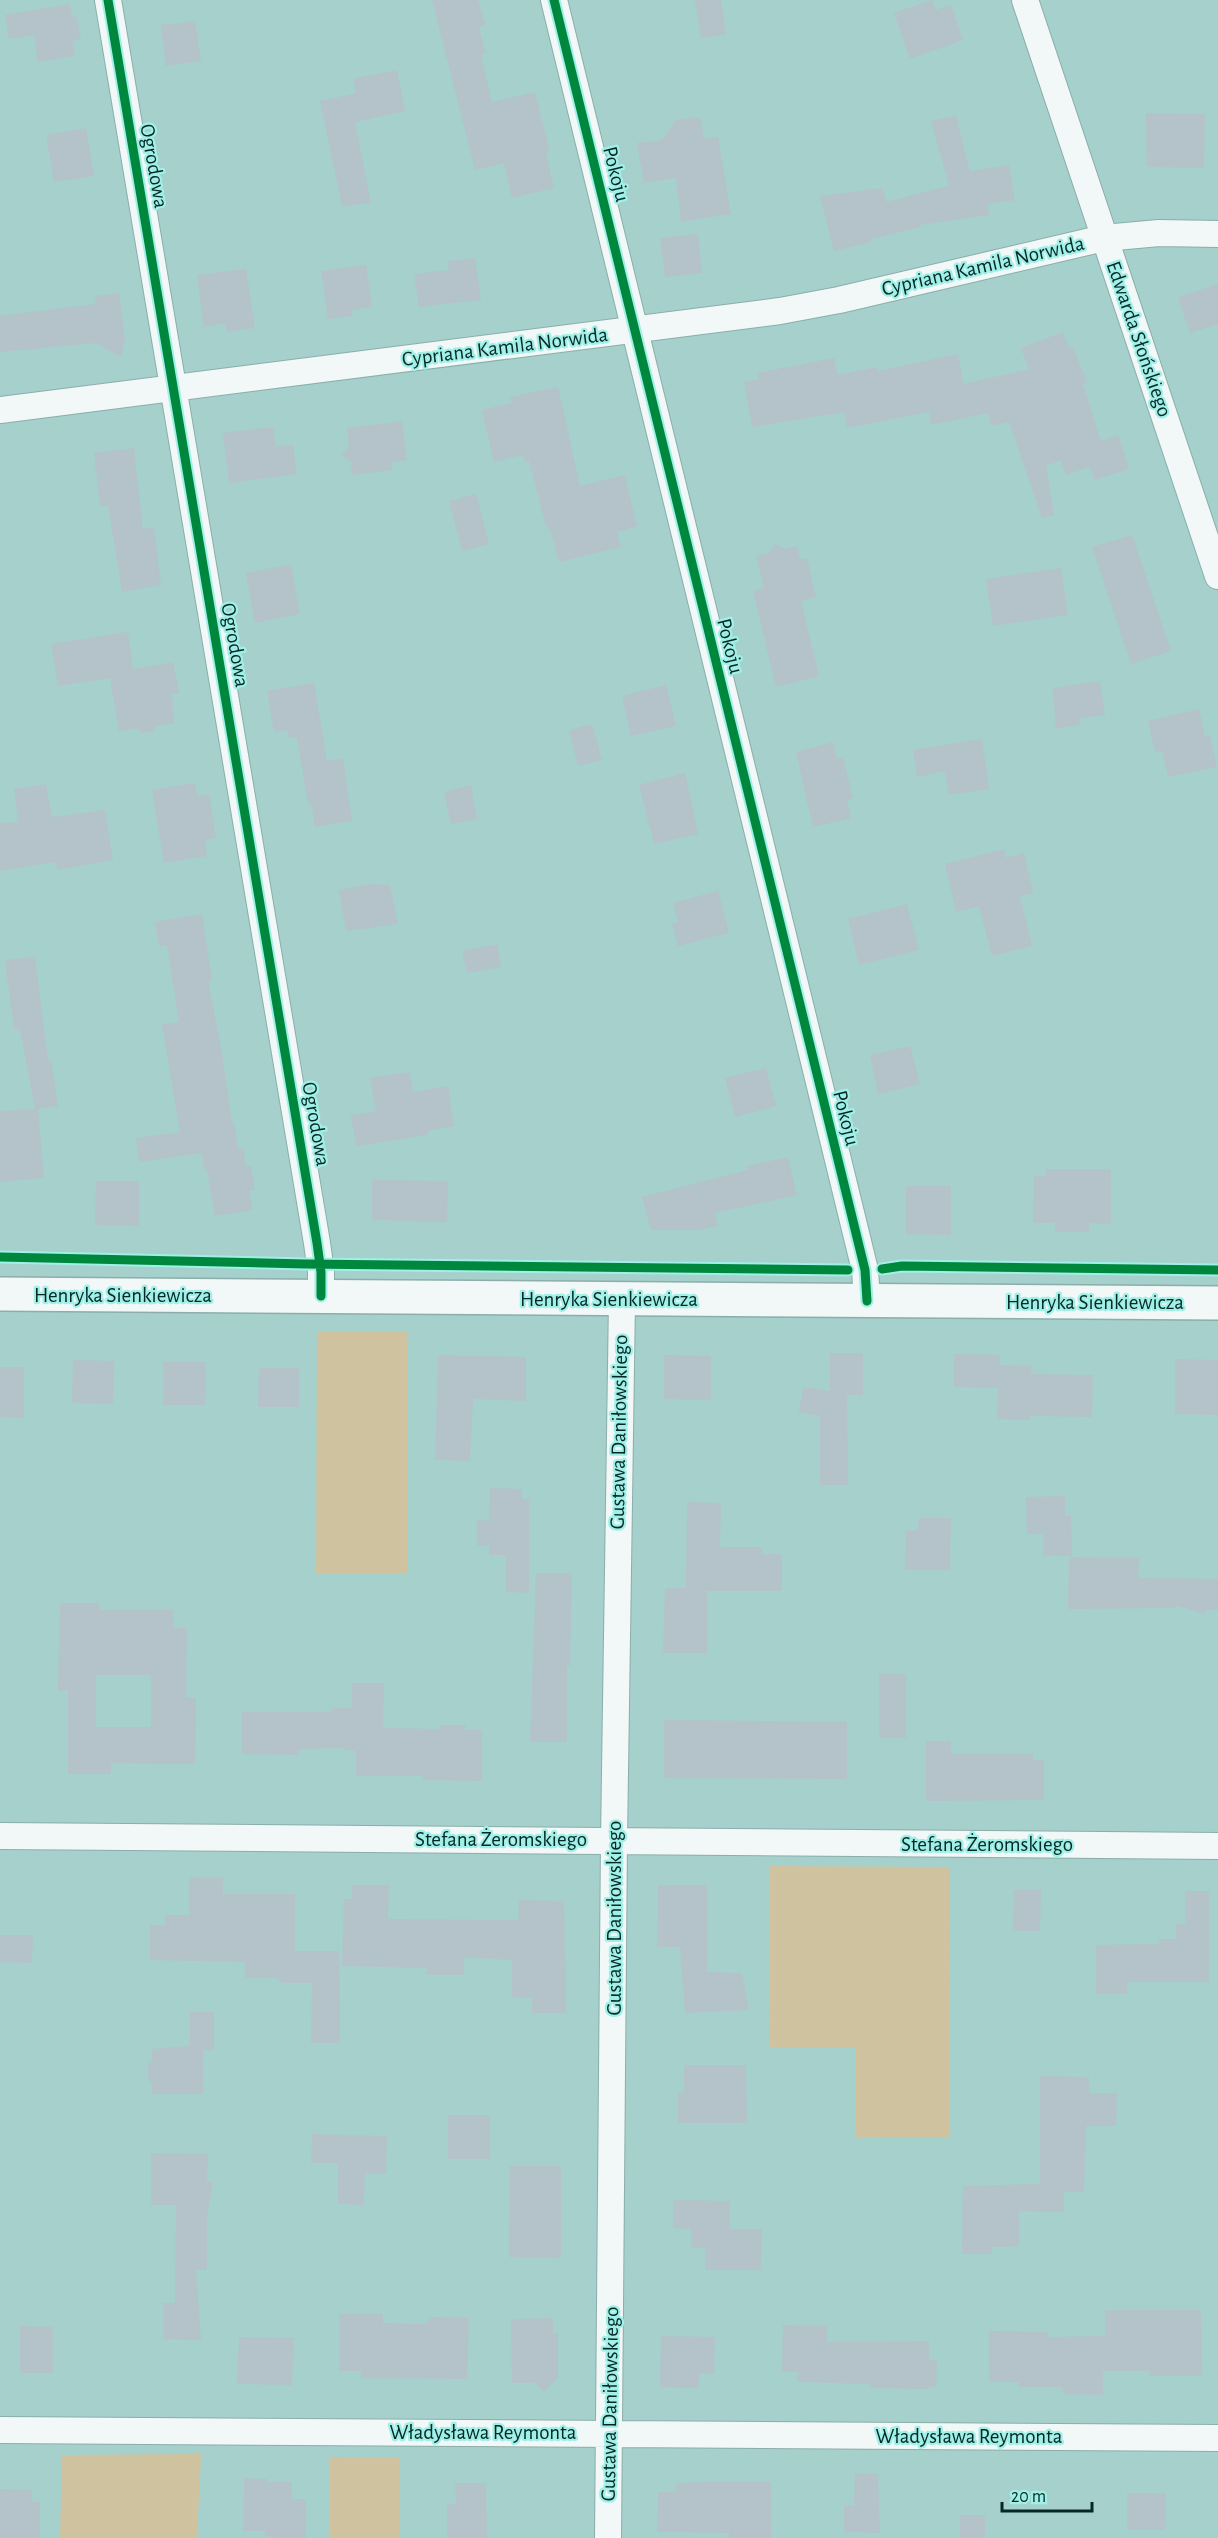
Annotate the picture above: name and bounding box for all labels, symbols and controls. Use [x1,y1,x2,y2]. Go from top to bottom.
street label: Ogrodowa [136,122,172,210]
street label: Pokoju [599,144,633,204]
street label: Cypriana Kamila Norwida [880,232,1087,300]
street label: Edwarda Słońskiego [1102,258,1176,420]
street label: Cypriana Kamila Norwida [401,324,609,370]
street label: Ogrodowa [217,601,253,689]
street label: Pokoju [713,616,747,676]
street label: Ogrodowa [298,1080,334,1168]
street label: Pokoju [829,1088,863,1148]
street label: Henryka Sienkiewicza [34,1285,212,1306]
street label: Henryka Sienkiewicza [520,1289,698,1310]
street label: Henryka Sienkiewicza [1006,1292,1184,1313]
street label: Gustawa Daniłowskiego [607,1334,631,1530]
street label: Gustawa Daniłowskiego [604,1821,625,2015]
street label: Stefana Żeromskiego [415,1828,587,1850]
street label: Stefana Żeromskiego [901,1833,1073,1855]
street label: Gustawa Daniłowskiego [598,2306,622,2502]
street label: Władysława Reymonta [389,2422,577,2443]
street label: Władysława Reymonta [875,2426,1063,2447]
scale bar [1002,2475,1092,2513]
text: 20 m [1011,2488,1046,2506]

